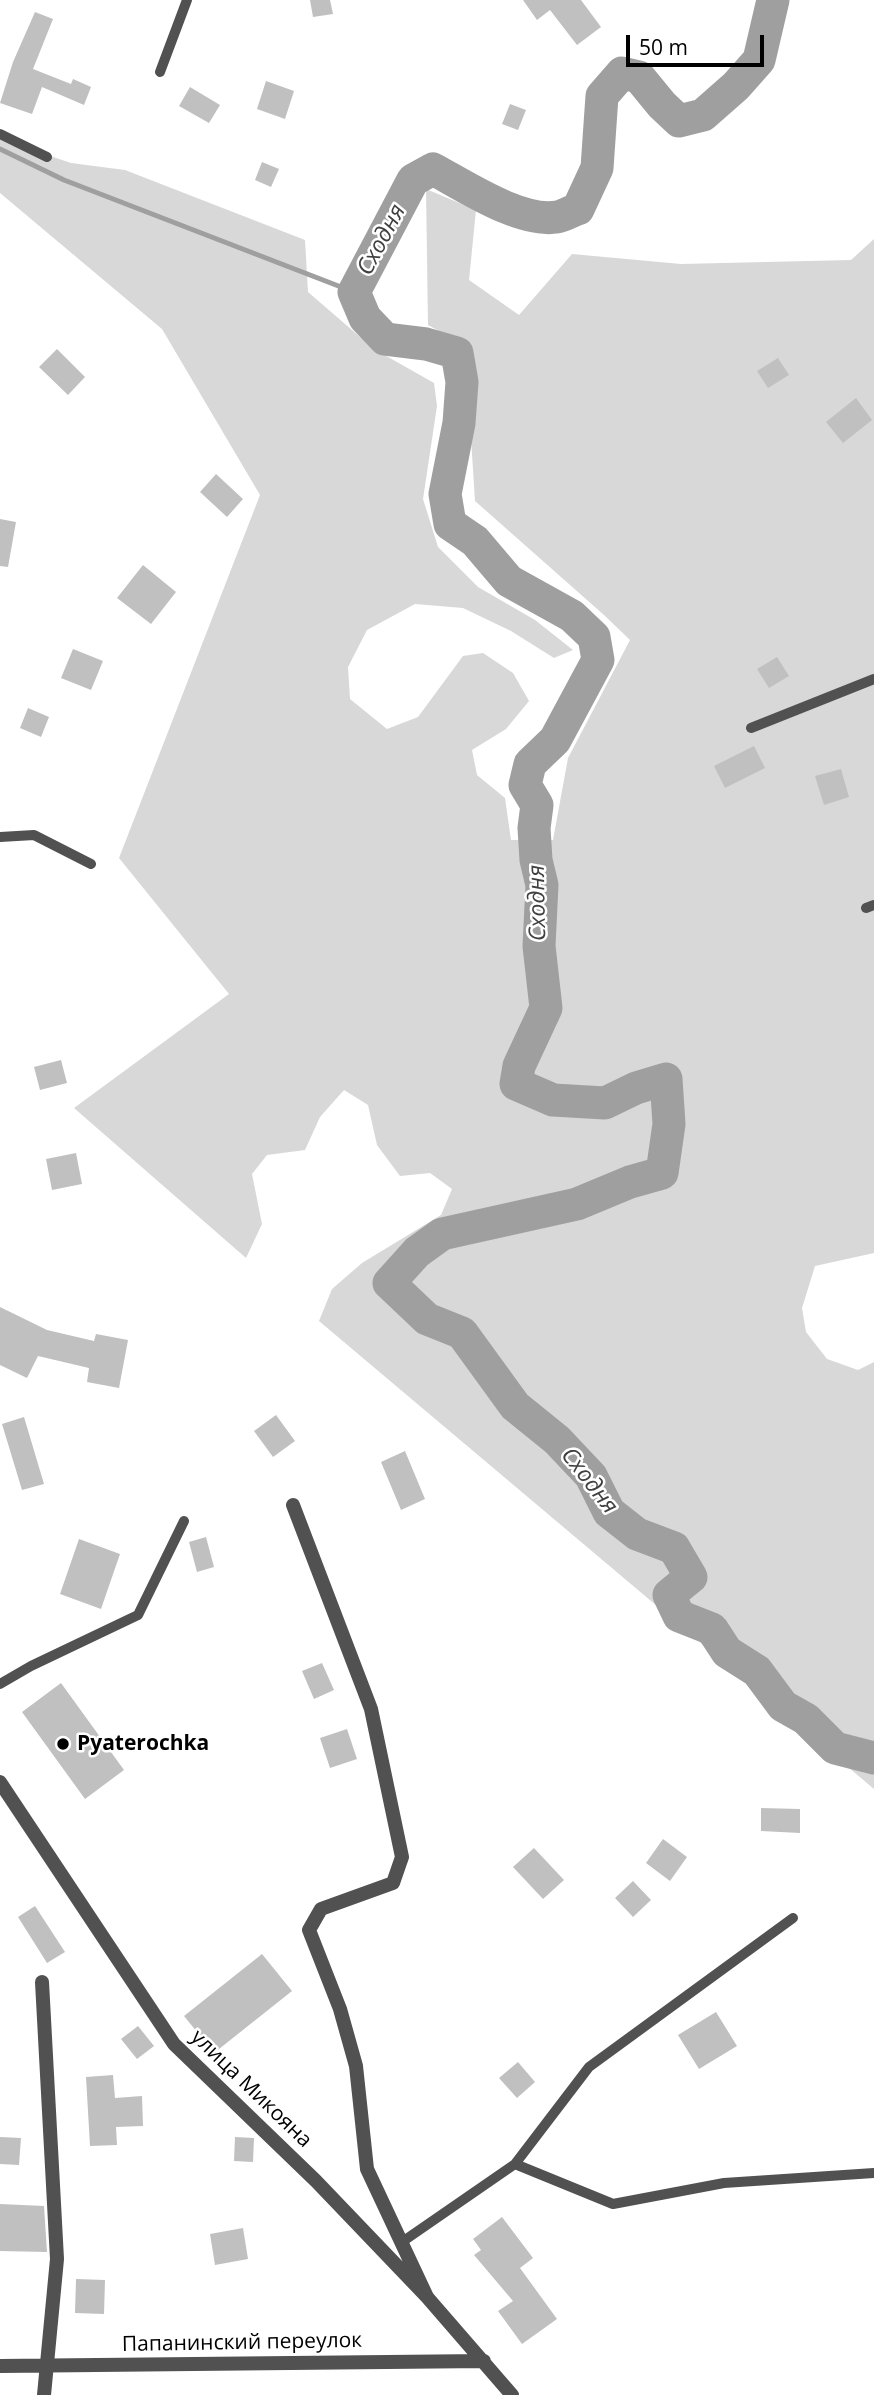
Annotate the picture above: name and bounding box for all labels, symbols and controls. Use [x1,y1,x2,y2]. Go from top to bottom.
scale bar [629,21,767,65]
text: 50 m [639,33,688,61]
water label: Сходня [352,200,412,280]
water label: Сходня [524,865,552,941]
water label: Сходня [555,1442,623,1520]
place label: Pyaterochka [77,1731,209,1757]
marker: Pyaterochka [55,1736,71,1752]
street label: улица Микояна [185,2025,317,2153]
street label: Папанинский переулок [122,2328,362,2358]

